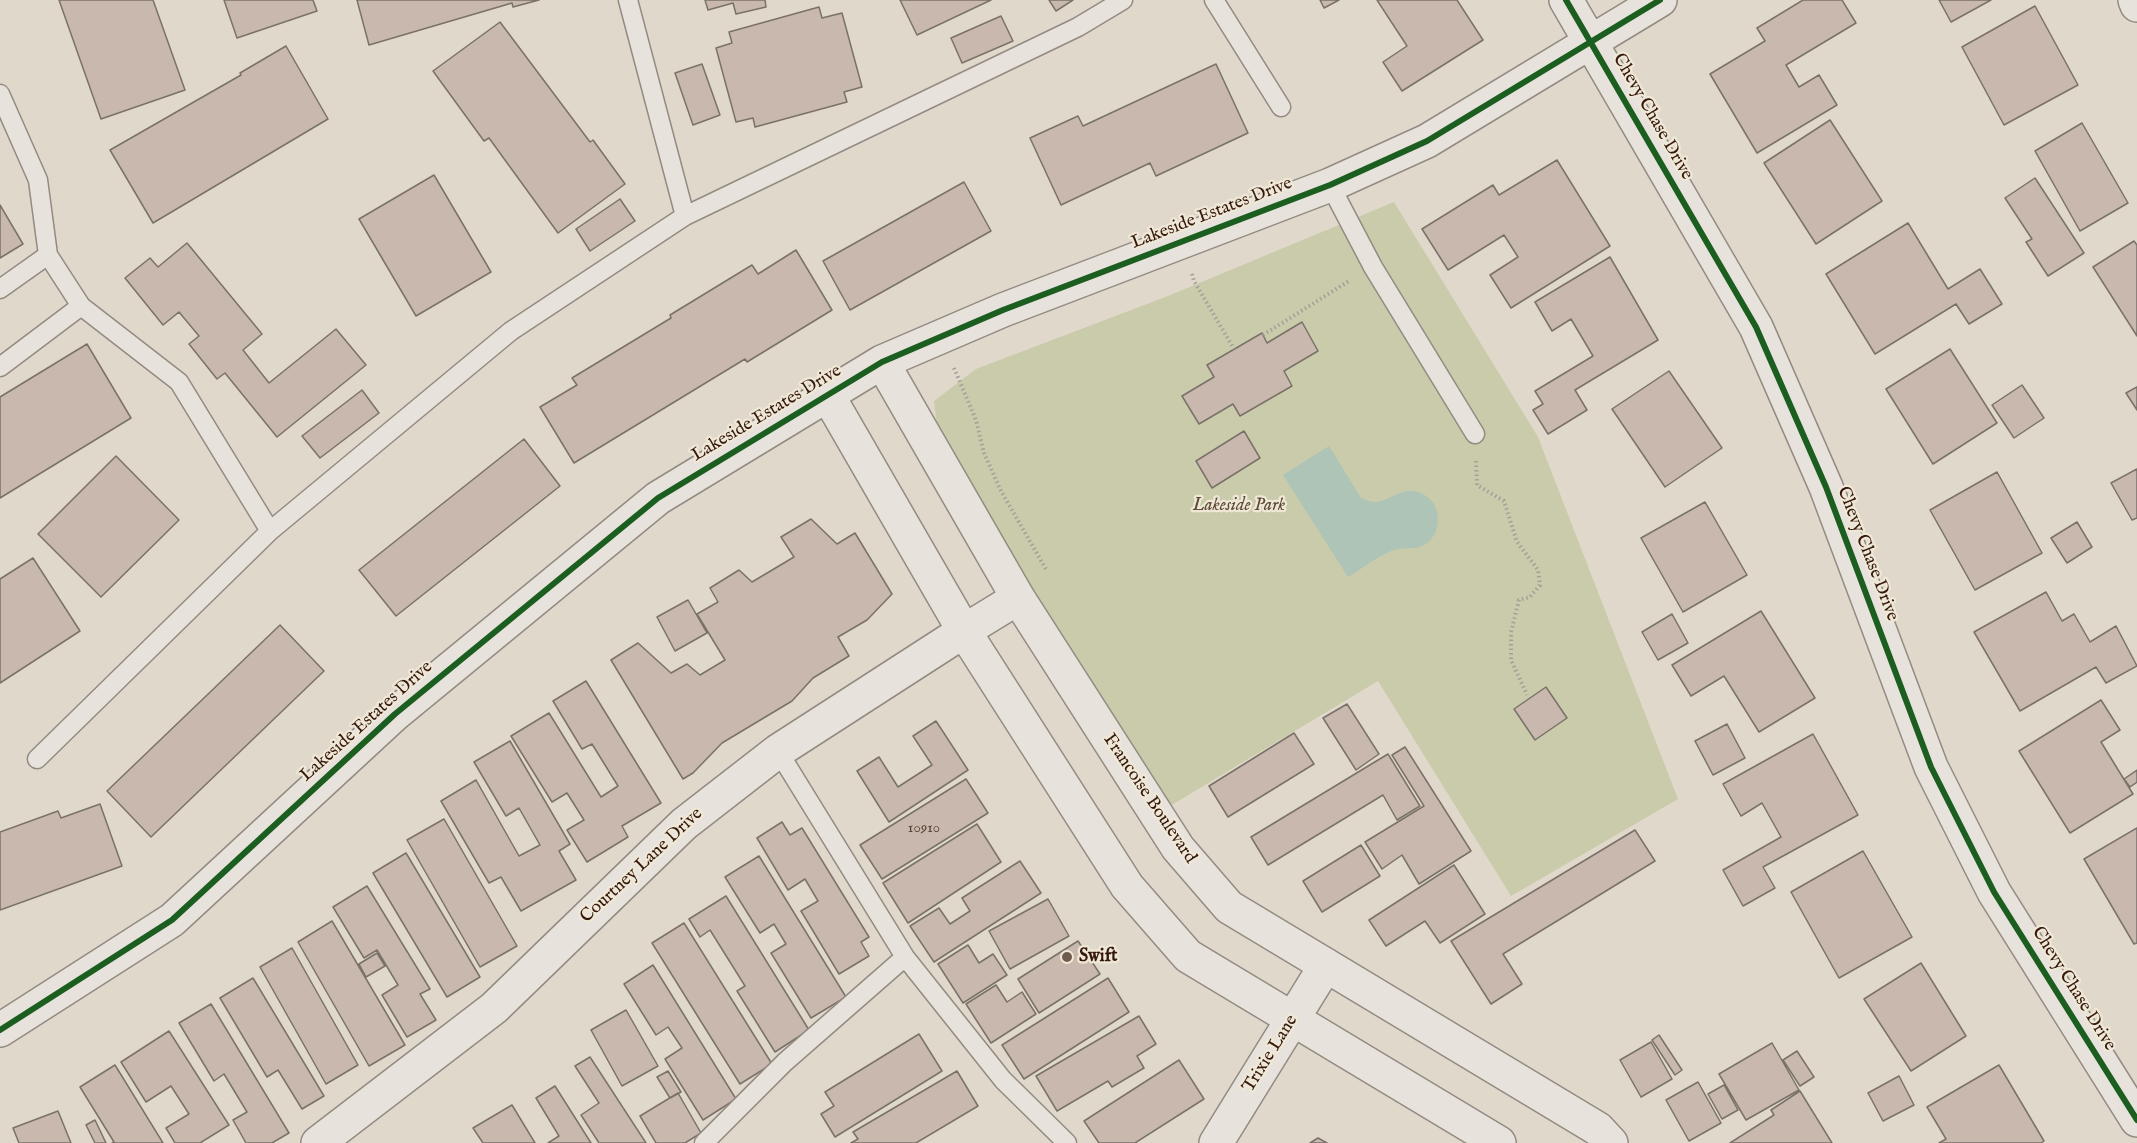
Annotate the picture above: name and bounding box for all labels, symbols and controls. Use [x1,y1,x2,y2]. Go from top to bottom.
street label: Chevy Chase Drive [1607,50,1697,184]
street label: Lakeside Estates Drive [1129,173,1295,255]
street label: Lakeside Estates Drive [688,361,846,467]
street label: Chevy Chase Drive [1831,484,1903,624]
park label: Lakeside Park [1193,495,1285,517]
street label: Lakeside Estates Drive [296,657,438,787]
street label: Francoise Boulevard [1098,730,1200,868]
street label: Courtney Lane Drive [576,804,708,928]
house number: 10910 [908,820,940,838]
street label: Chevy Chase Drive [2026,923,2120,1055]
place label: Swift [1079,946,1117,968]
marker: Swift [1060,950,1074,964]
street label: Trixie Lane [1239,1011,1303,1097]

